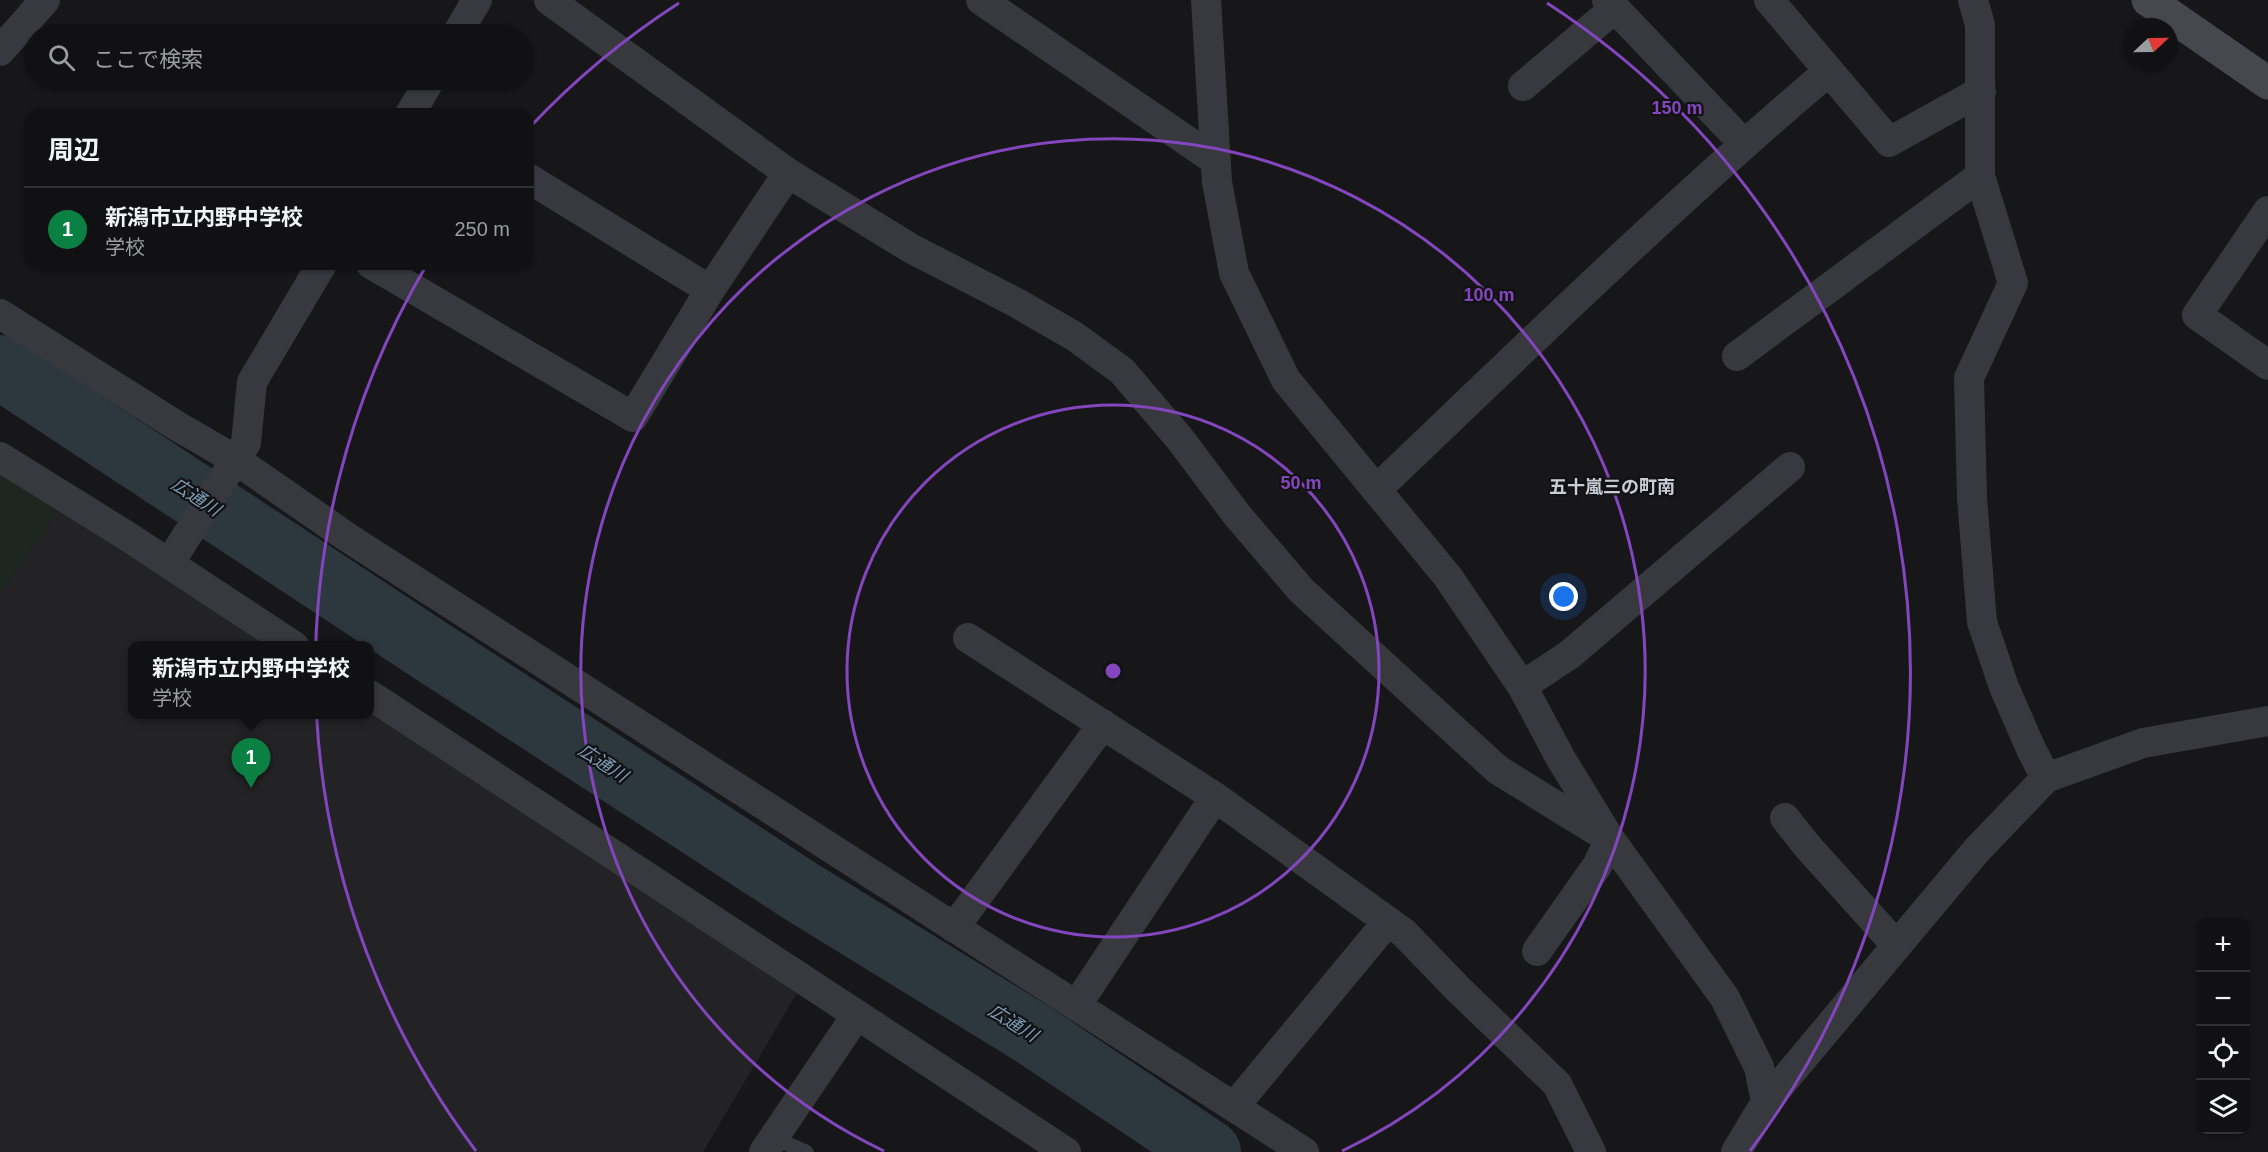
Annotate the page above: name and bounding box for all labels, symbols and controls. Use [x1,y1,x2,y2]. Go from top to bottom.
north arrow [2124,18,2178,72]
search box [24,24,534,90]
icon: search [45,41,78,74]
text: ここで検索 [93,47,203,72]
text: 150 m [1651,98,1703,118]
text: 周辺 [48,135,100,165]
text: 新潟市立内野中学校 [105,205,303,230]
text: 1 [62,218,73,240]
text: 250 m [454,218,510,240]
text: 学校 [105,236,145,258]
text: 100 m [1463,285,1515,305]
text: 50 m [1280,473,1322,493]
water label: 広通川 [168,474,226,521]
district label: 五十嵐三の町南 [1549,477,1675,497]
your location [1549,582,1578,611]
popup [128,641,374,719]
text: 新潟市立内野中学校 [152,656,350,681]
centre of rings [1103,661,1123,681]
text: 学校 [152,687,192,709]
pin: 1 [232,738,270,788]
water label: 広通川 [575,740,633,787]
map controls [2196,918,2250,1134]
button: + [2196,918,2250,972]
button: − [2196,972,2250,1026]
water label: 広通川 [985,1000,1043,1047]
button: locate [2196,1026,2250,1080]
button: layers [2196,1080,2250,1134]

